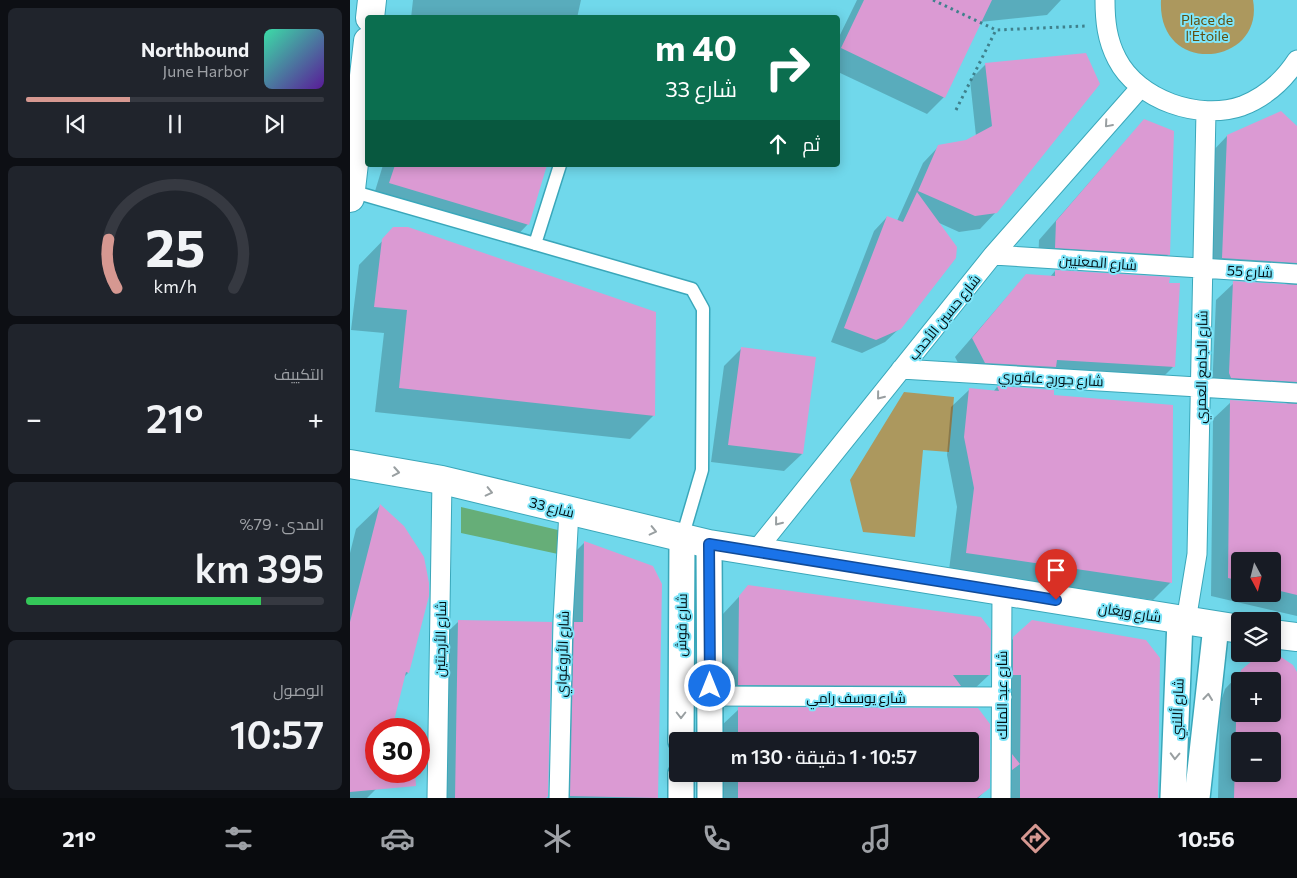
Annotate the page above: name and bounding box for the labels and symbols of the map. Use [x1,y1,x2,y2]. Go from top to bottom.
park label: Place de l'Étoile [1181,11,1233,44]
one-way arrow [1105,118,1114,127]
street label: شارع المعنيين [1058,251,1137,274]
street label: شارع 55 [1227,261,1273,282]
street label: شارع حسين الأحدب [904,271,985,364]
street label: شارع الجامع العمري [1192,310,1214,424]
street label: شارع جورج عاقوري [998,367,1104,393]
one-way arrow [877,390,886,399]
one-way arrow [392,467,400,477]
one-way arrow [485,486,494,497]
street label: شارع 33 [528,493,576,522]
one-way arrow [776,516,784,525]
one-way arrow [649,525,658,536]
pin [1035,549,1077,600]
north arrow [1231,552,1281,602]
street label: شارع فوش [672,593,691,657]
street label: شارع ويغان [1097,599,1163,626]
street label: شارع الأرجنتين [431,601,450,677]
street label: شارع الأروغواي [552,610,576,698]
street label: شارع عبد المالك [993,651,1011,739]
position arrow [683,659,735,711]
street label: شارع أللنبي [1167,678,1191,740]
street label: شارع يوسف رامي [806,689,906,710]
one-way arrow [1202,693,1213,701]
one-way arrow [676,711,686,719]
speed limit sign: 30 [365,718,430,783]
one-way arrow [1170,752,1180,760]

